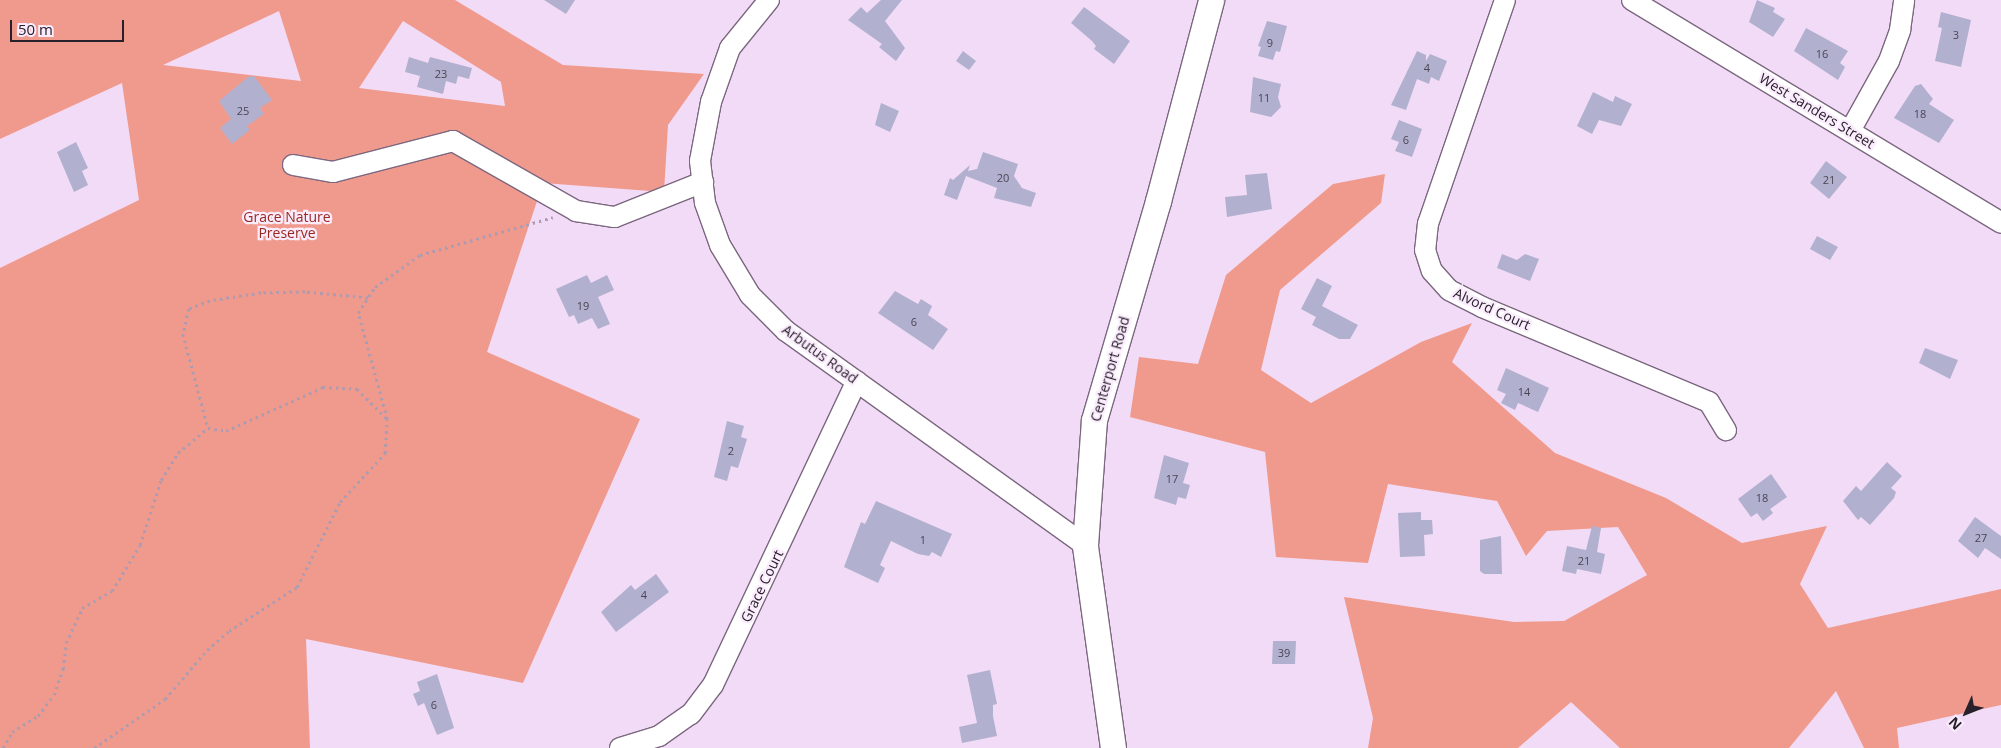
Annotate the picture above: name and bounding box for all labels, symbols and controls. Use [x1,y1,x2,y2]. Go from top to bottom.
scale bar [12,10,126,42]
text: 50 m [18,19,53,39]
house number: 3 [1953,28,1959,42]
house number: 9 [1267,36,1273,50]
house number: 16 [1816,47,1828,61]
house number: 4 [1424,61,1430,75]
house number: 23 [435,67,447,81]
street label: West Sanders Street [1756,70,1878,152]
house number: 11 [1258,91,1270,105]
house number: 25 [237,104,249,118]
house number: 18 [1914,107,1926,121]
house number: 6 [1403,133,1409,147]
house number: 20 [997,171,1009,185]
house number: 21 [1823,173,1835,187]
park label: Grace Nature Preserve [243,209,331,242]
street label: Alvord Court [1451,285,1533,333]
house number: 19 [577,299,589,313]
street label: Centerport Road [1087,314,1133,424]
house number: 6 [911,315,917,329]
street label: Arbutus Road [779,321,861,387]
house number: 14 [1518,385,1530,399]
house number: 2 [728,444,734,458]
house number: 17 [1166,472,1178,486]
house number: 18 [1756,491,1768,505]
house number: 27 [1975,531,1987,545]
house number: 1 [920,533,926,547]
street label: Grace Court [737,547,787,625]
house number: 21 [1578,554,1590,568]
house number: 4 [641,588,647,602]
house number: 39 [1278,646,1290,660]
north arrow [1941,688,1991,738]
house number: 6 [431,698,437,712]
text: N [1944,713,1966,734]

